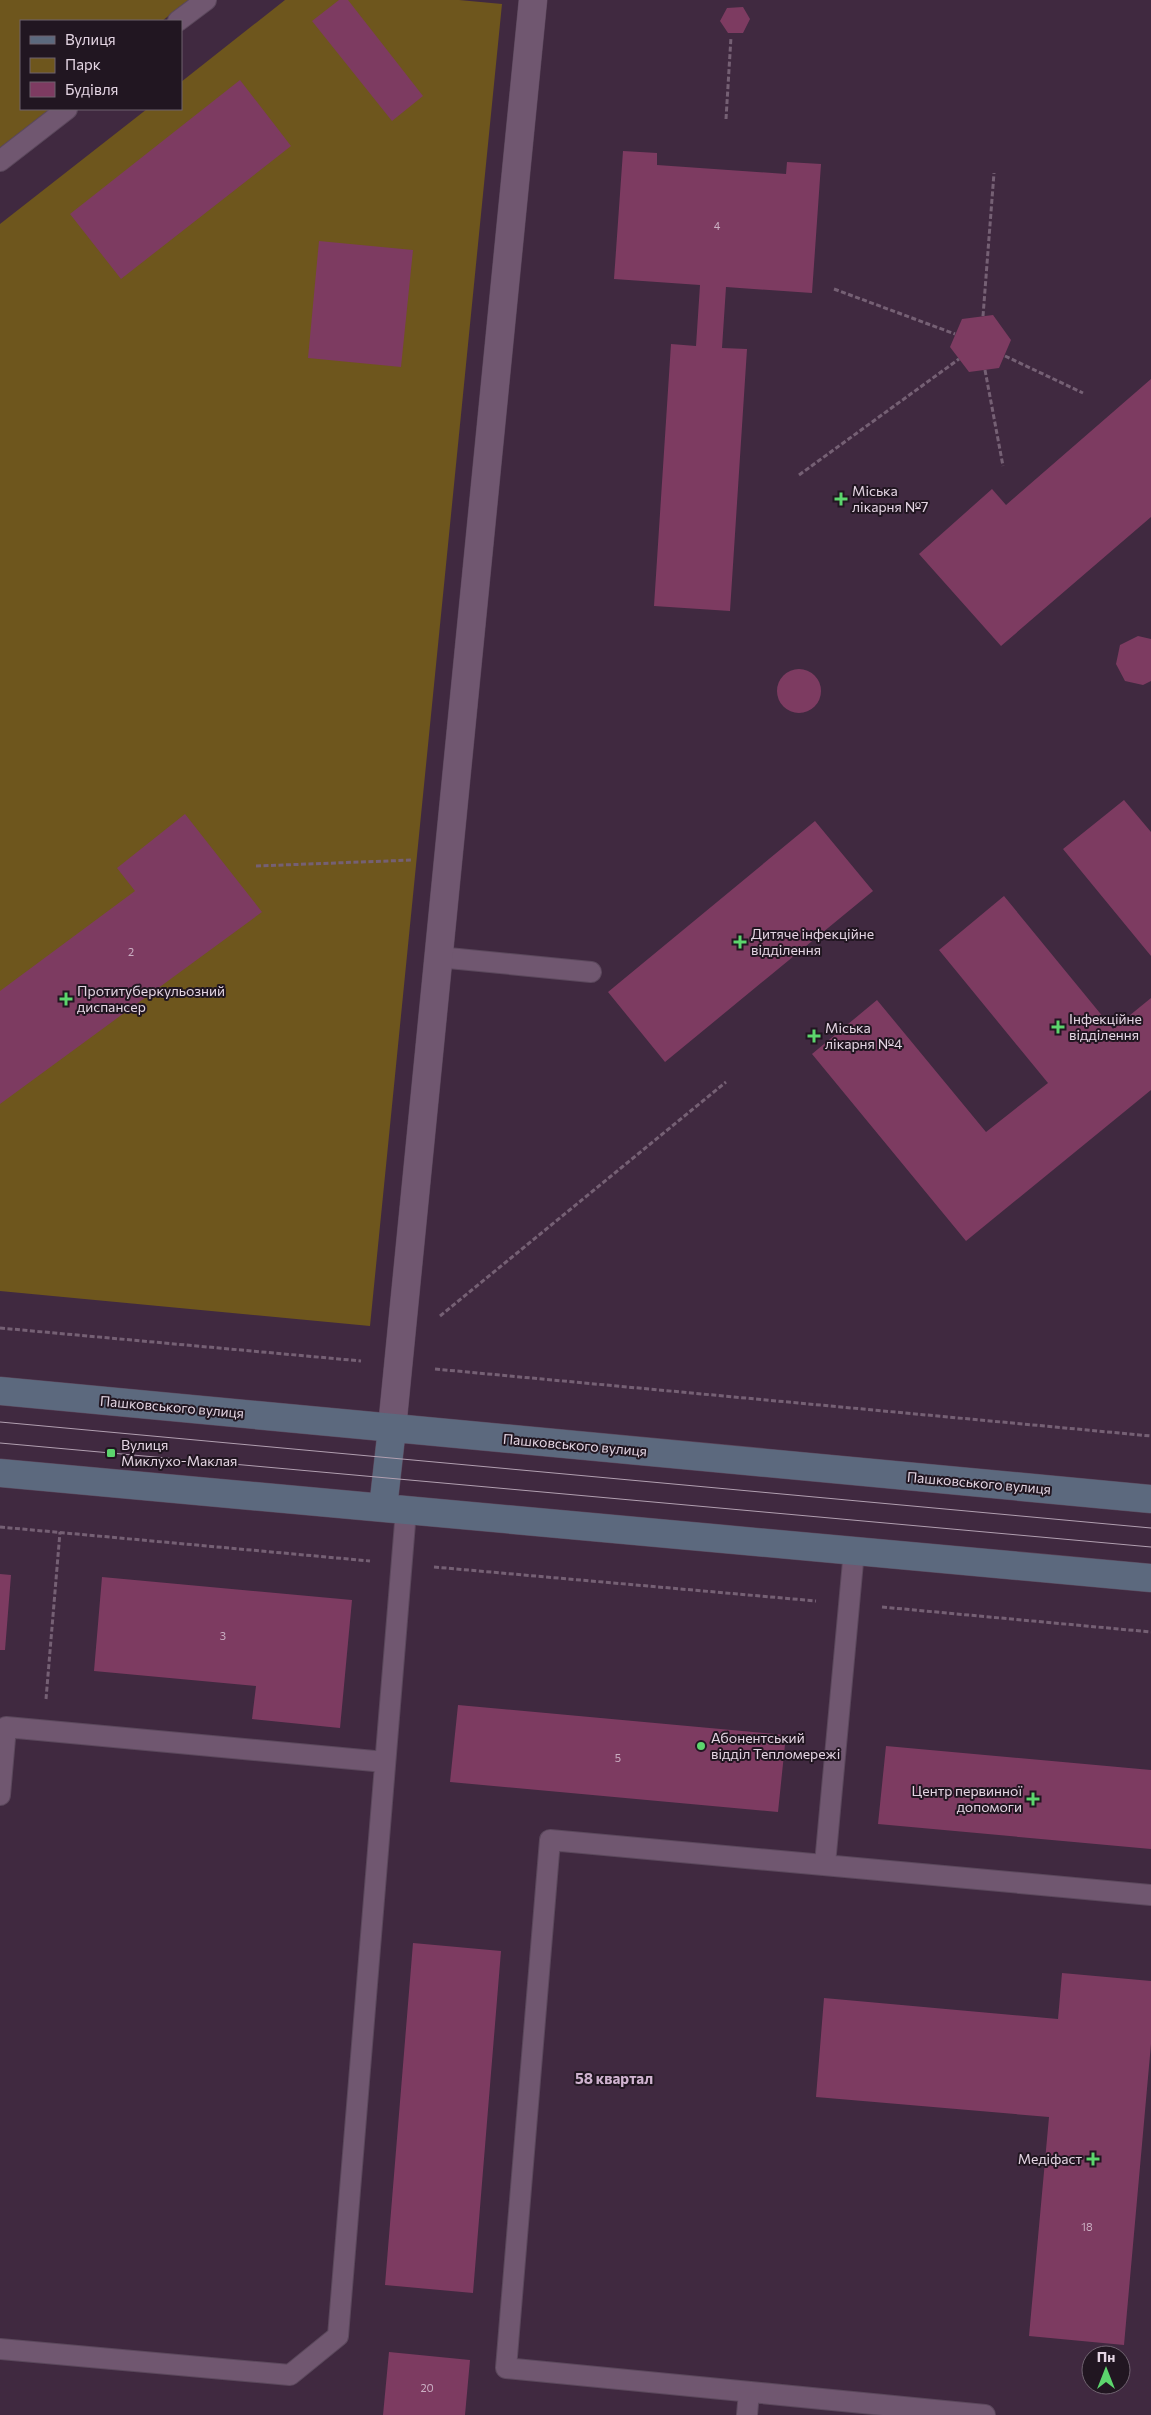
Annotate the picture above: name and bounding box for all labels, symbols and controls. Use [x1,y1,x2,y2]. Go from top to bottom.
legend [20,20,182,110]
text: Вулиця [65,30,116,48]
text: Парк [65,55,101,73]
text: Будівля [65,80,118,98]
house number: 4 [714,219,721,232]
place label: Міська лікарня №7 [852,482,928,515]
marker: Міська лікарня №7 [834,492,848,506]
place label: Дитяче інфекційне відділення [751,925,874,958]
marker: Дитяче інфекційне відділення [733,935,747,949]
house number: 2 [128,945,134,958]
place label: Протитуберкульозний диспансер [77,982,225,1015]
marker: Протитуберкульозний диспансер [59,992,73,1006]
place label: Інфекційне відділення [1069,1010,1142,1043]
place label: Міська лікарня №4 [825,1019,903,1052]
marker: Інфекційне відділення [1051,1020,1065,1034]
marker: Міська лікарня №4 [807,1029,821,1043]
street label: Пашковського вулиця [99,1392,245,1421]
street label: Пашковського вулиця [502,1430,648,1459]
place label: Вулиця Миклухо-Маклая [121,1436,237,1469]
marker: Вулиця Миклухо-Маклая [105,1447,117,1459]
street label: Пашковського вулиця [906,1468,1052,1497]
house number: 3 [220,1629,226,1642]
place label: Абонентський відділ Тепломережі [711,1729,840,1762]
marker: Абонентський відділ Тепломережі [695,1740,707,1752]
house number: 5 [615,1751,621,1764]
place label: Центр первинної допомоги [912,1782,1022,1815]
marker: Центр первинної допомоги [1026,1792,1040,1806]
district label: 58 квартал [575,2069,653,2087]
place label: Медіфаст [1018,2150,1082,2167]
marker: Медіфаст [1086,2152,1100,2166]
house number: 18 [1081,2220,1093,2233]
north arrow [1081,2345,1131,2395]
text: Пн [1097,2348,1115,2365]
house number: 20 [420,2381,434,2394]

